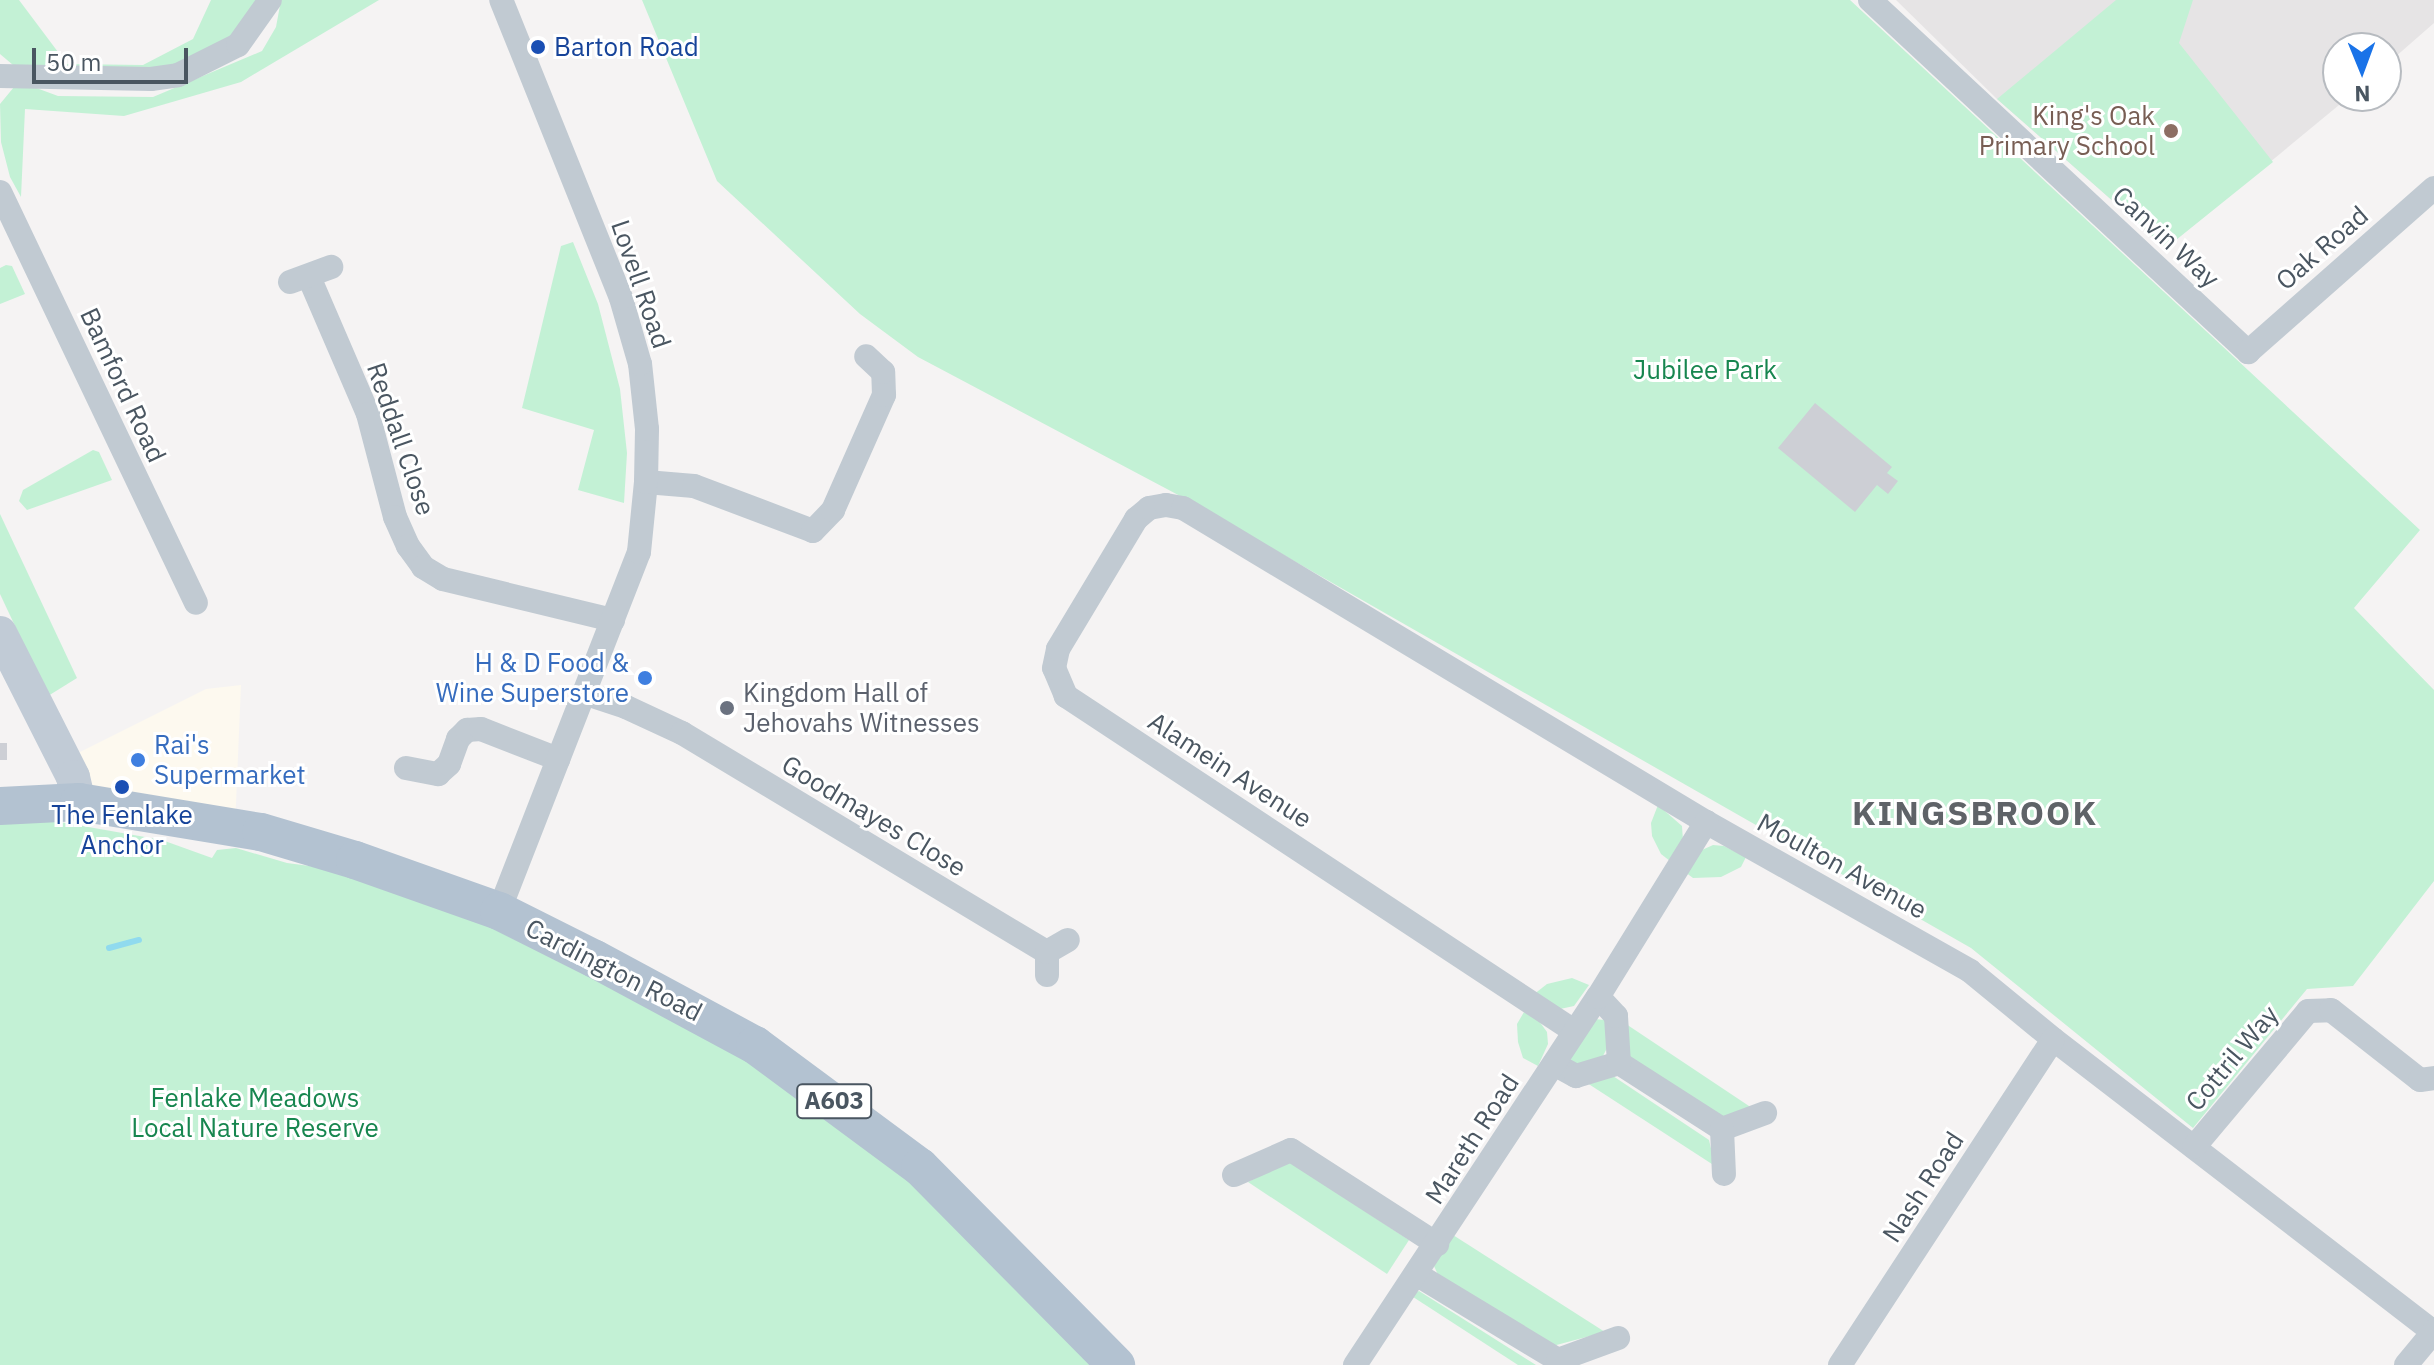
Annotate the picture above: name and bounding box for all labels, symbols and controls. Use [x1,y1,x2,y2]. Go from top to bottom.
place label: Barton Road [554,31,699,63]
scale bar [36,32,192,82]
north arrow [2322,32,2402,112]
marker: Barton Road [529,38,547,56]
text: 50 m [46,46,101,78]
text: N [2354,80,2371,109]
place label: King's Oak Primary School [1979,100,2155,162]
marker: King's Oak Primary School [2162,122,2180,140]
street label: Canvin Way [2106,180,2226,294]
street label: Oak Road [2270,200,2374,296]
street label: Lovell Road [604,216,678,352]
street label: Bamford Road [74,303,172,467]
park label: Jubilee Park [1633,354,1777,386]
street label: Reddall Close [360,359,442,519]
place label: H & D Food & Wine Superstore [436,647,629,708]
marker: H & D Food & Wine Superstore [636,669,654,687]
place label: Kingdom Hall of Jehovahs Witnesses [743,677,980,738]
marker: Kingdom Hall of Jehovahs Witnesses [718,699,736,717]
street label: Alamein Avenue [1142,705,1318,835]
place label: Rai's Supermarket [154,729,306,790]
street label: Goodmayes Close [776,749,972,883]
marker: Rai's Supermarket [129,751,147,769]
marker: The Fenlake Anchor [113,778,131,796]
district label: KINGSBROOK [1852,793,2098,833]
place label: The Fenlake Anchor [51,799,193,860]
street label: Moulton Avenue [1752,807,1932,925]
street label: Cardington Road [521,912,707,1028]
street label: Cottril Way [2179,999,2285,1117]
street label: Mareth Road [1418,1068,1526,1210]
road number: A603 [796,1081,872,1121]
park label: Fenlake Meadows Local Nature Reserve [131,1082,379,1144]
street label: Nash Road [1876,1126,1970,1248]

